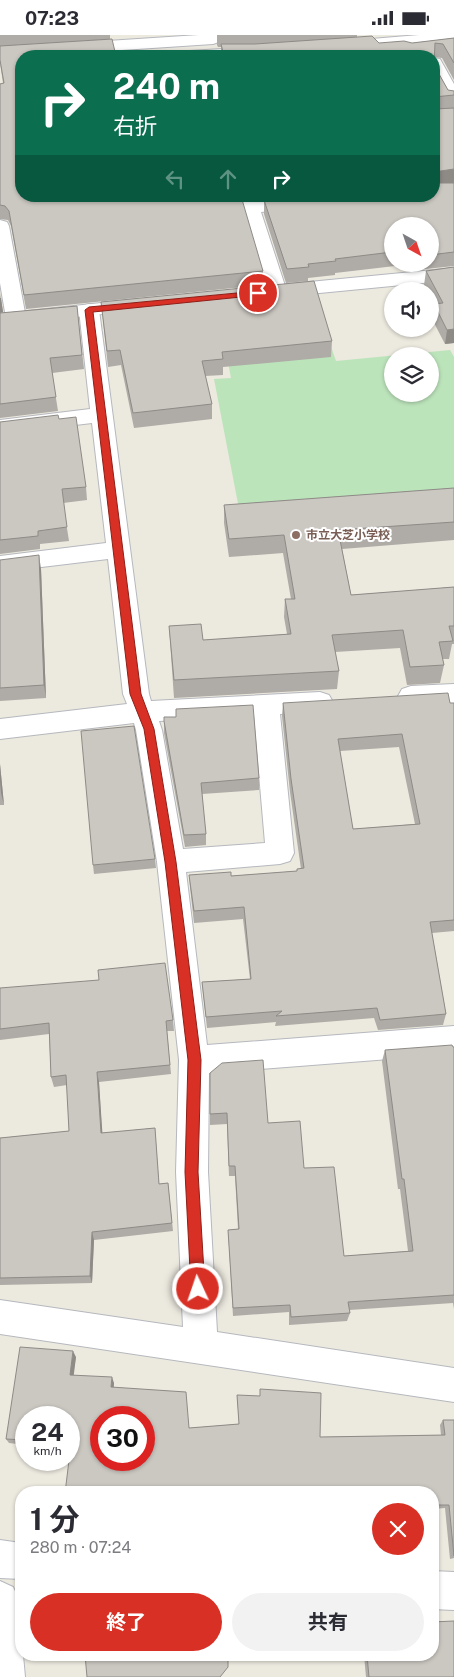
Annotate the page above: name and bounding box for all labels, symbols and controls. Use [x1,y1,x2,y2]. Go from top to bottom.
text: 07:23 [25,7,79,29]
text: 240 m [113,66,220,107]
icon: right [30,70,95,135]
text: 右折 [113,113,157,139]
icon: left [161,165,189,193]
icon: ahead [214,165,242,193]
icon: right [267,165,295,193]
north arrow [384,217,439,273]
map controls [384,217,439,402]
pin [237,272,279,314]
icon: arrive [244,279,272,307]
button: sound [384,282,439,337]
button: layers [384,347,439,402]
place label: 市立大芝小学校 [306,528,390,542]
marker: 市立大芝小学校 [290,529,302,541]
position arrow [171,1262,223,1314]
speed limit sign: 30 [90,1406,155,1471]
text: 24 [31,1417,64,1447]
text: km/h [33,1444,62,1458]
text: 1 分 [30,1501,80,1537]
button: close [372,1503,424,1555]
text: 280 m · 07:24 [30,1538,131,1557]
button: 終了 [30,1593,222,1651]
button: 共有 [232,1593,424,1651]

